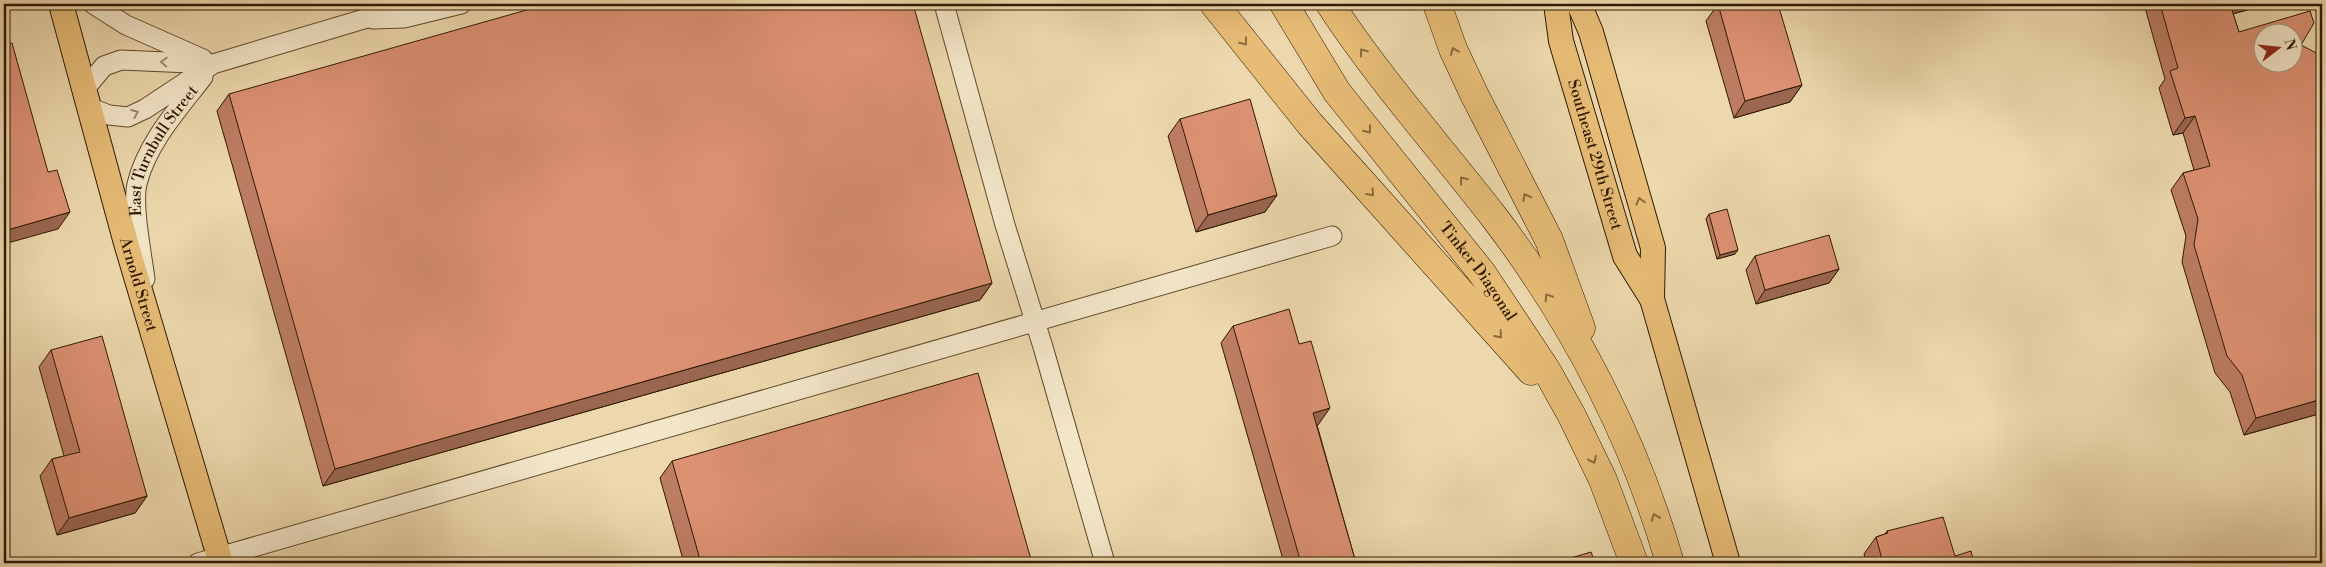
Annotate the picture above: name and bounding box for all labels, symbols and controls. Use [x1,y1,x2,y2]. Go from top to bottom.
north arrow [2254,22,2304,72]
one-way arrow [1239,36,1247,45]
text: N [2279,37,2300,52]
one-way arrow [1450,47,1460,56]
one-way arrow [1360,48,1369,58]
one-way arrow [160,56,168,67]
street label: Southeast 29th Street [1563,77,1627,233]
street label: East Turnbull Street [126,81,203,217]
one-way arrow [130,109,139,120]
one-way arrow [1362,124,1370,133]
one-way arrow [1461,177,1469,186]
one-way arrow [1365,188,1374,197]
one-way arrow [1522,193,1532,202]
one-way arrow [1635,197,1645,205]
street label: Tinker Diagonal [1435,218,1521,325]
street label: Arnold Street [115,234,162,334]
one-way arrow [1545,294,1555,303]
one-way arrow [1493,330,1502,339]
one-way arrow [1587,455,1598,464]
one-way arrow [1651,513,1661,522]

